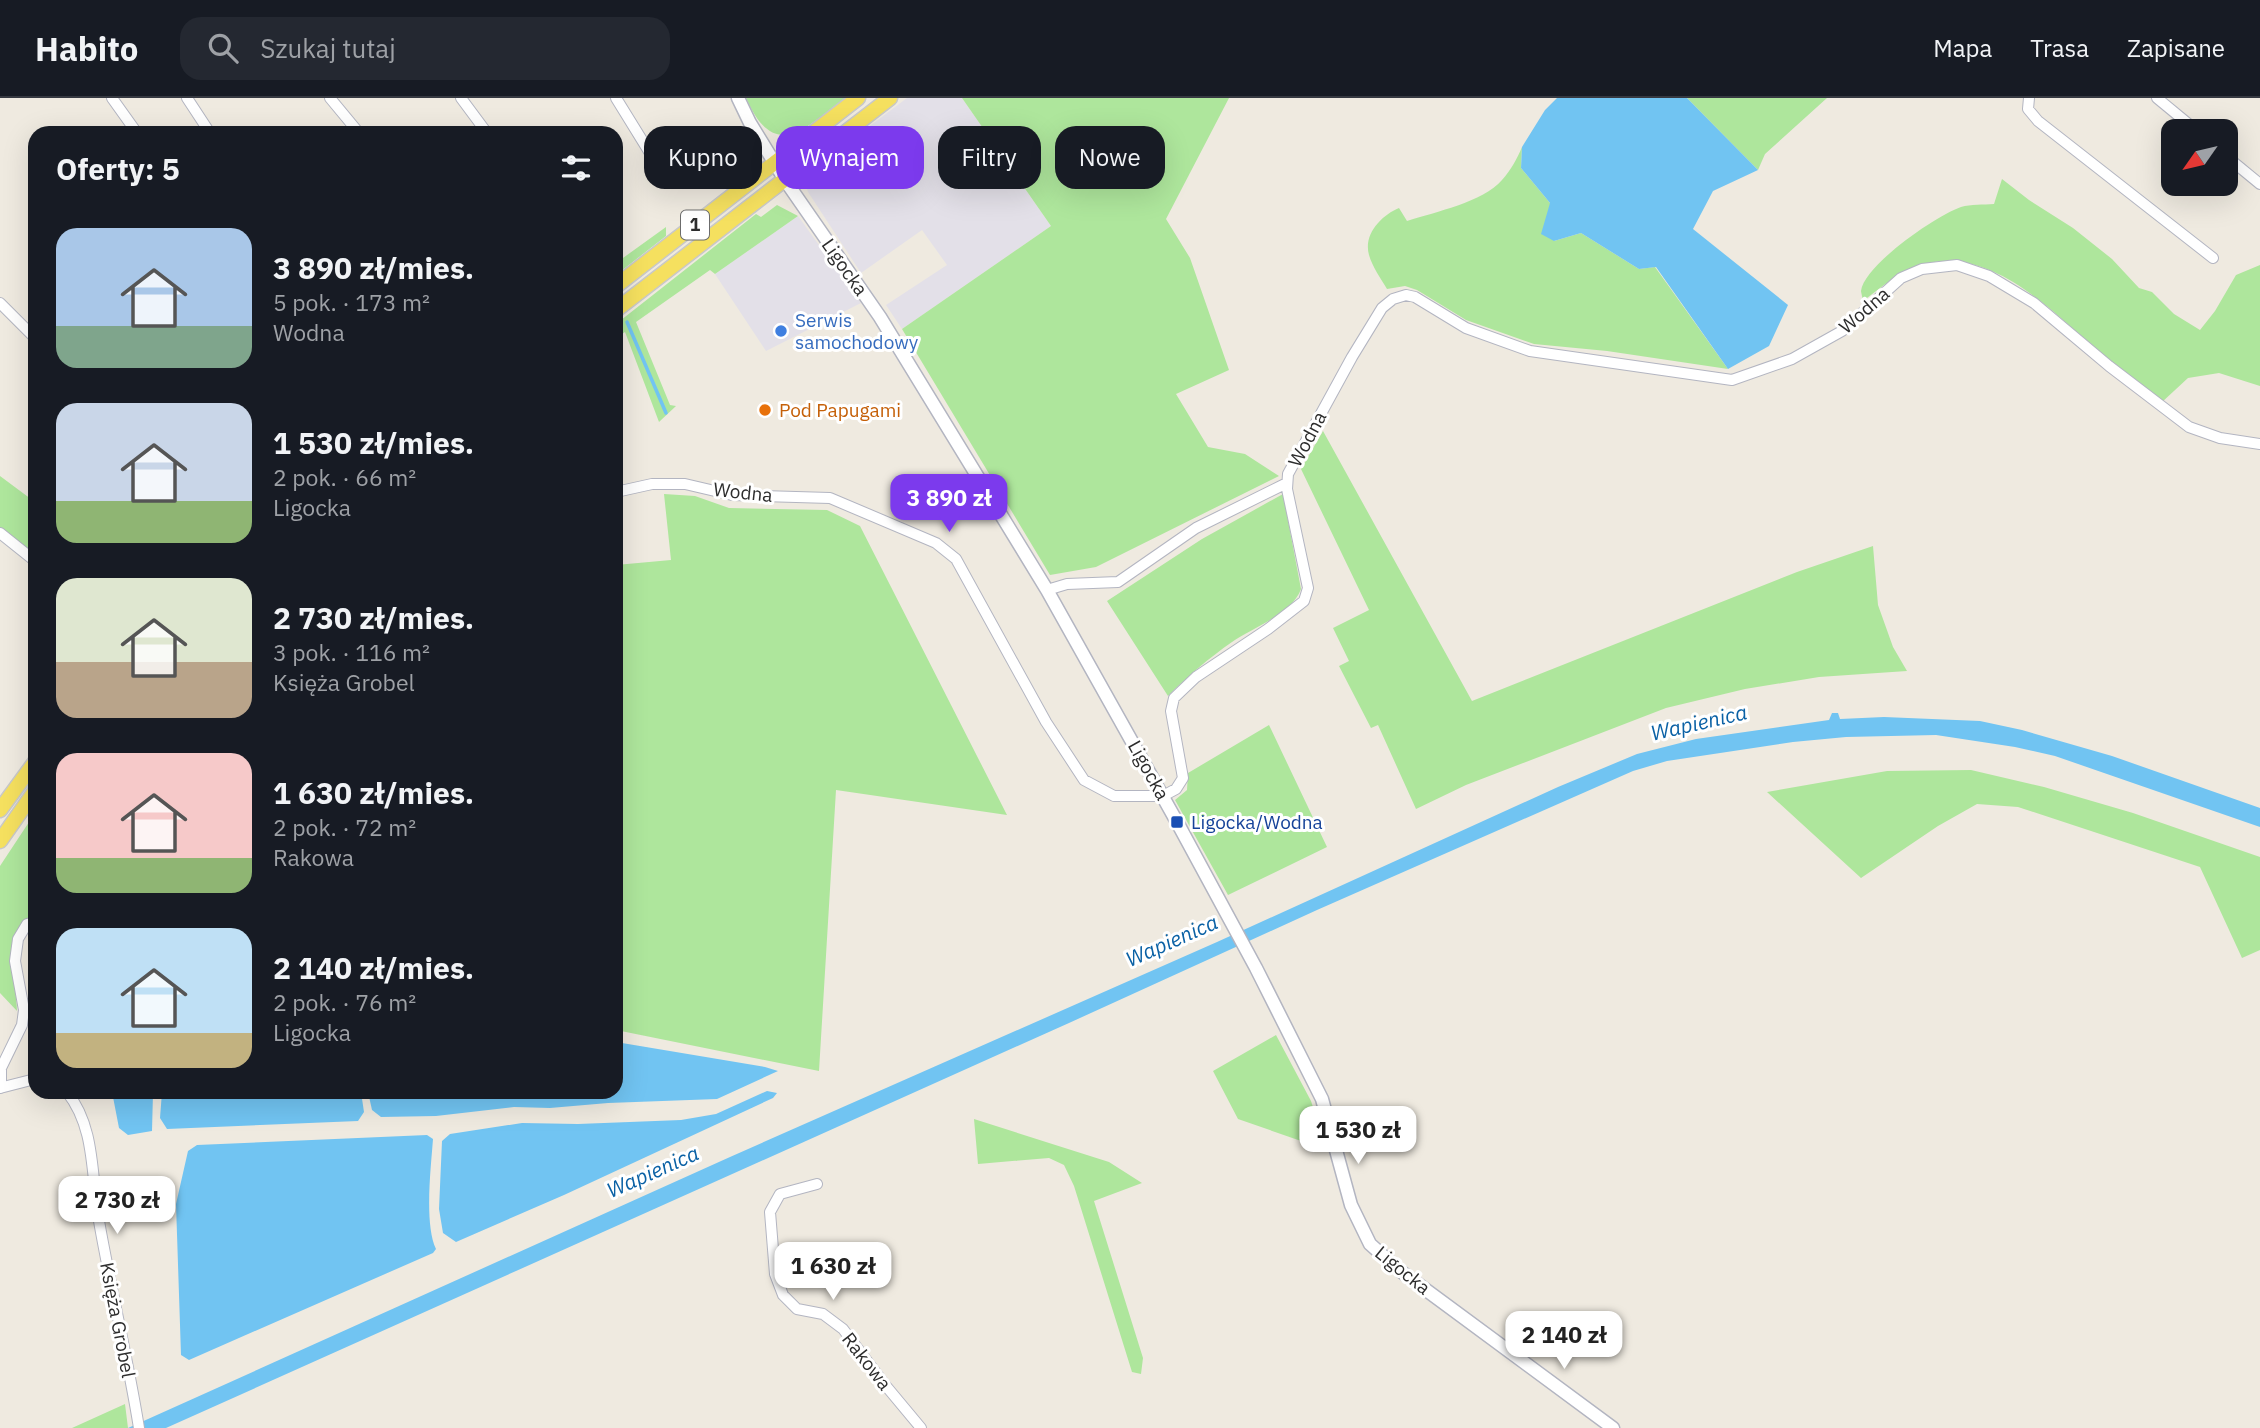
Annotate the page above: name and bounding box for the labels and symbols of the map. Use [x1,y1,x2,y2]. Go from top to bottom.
north arrow [2161,119,2238,196]
road number: 1 [681,210,709,240]
street label: Ligocka [817,234,873,300]
street label: Wodna [1834,282,1894,338]
place label: Serwis samochodowy [795,308,919,354]
marker: Serwis samochodowy [773,323,789,339]
place label: Pod Papugami [779,398,901,422]
marker: Pod Papugami [757,402,773,418]
street label: Wodna [1282,407,1332,471]
pin: 3 890 zł [877,474,1021,534]
street label: Wodna [712,477,774,507]
water label: Wapienica [1648,697,1750,747]
street label: Ligocka [1123,736,1175,804]
place label: Ligocka/Wodna [1191,810,1323,834]
marker: Ligocka/Wodna [1169,814,1185,830]
water label: Wapienica [1121,907,1222,973]
pin: 1 530 zł [1286,1107,1430,1166]
water label: Wapienica [602,1138,703,1204]
pin: 2 730 zł [45,1176,189,1236]
street label: Ligocka [1370,1240,1436,1300]
pin: 1 630 zł [761,1242,905,1302]
street label: Księża Grobel [95,1260,141,1380]
pin: 2 140 zł [1492,1312,1636,1371]
street label: Rakowa [837,1327,897,1395]

